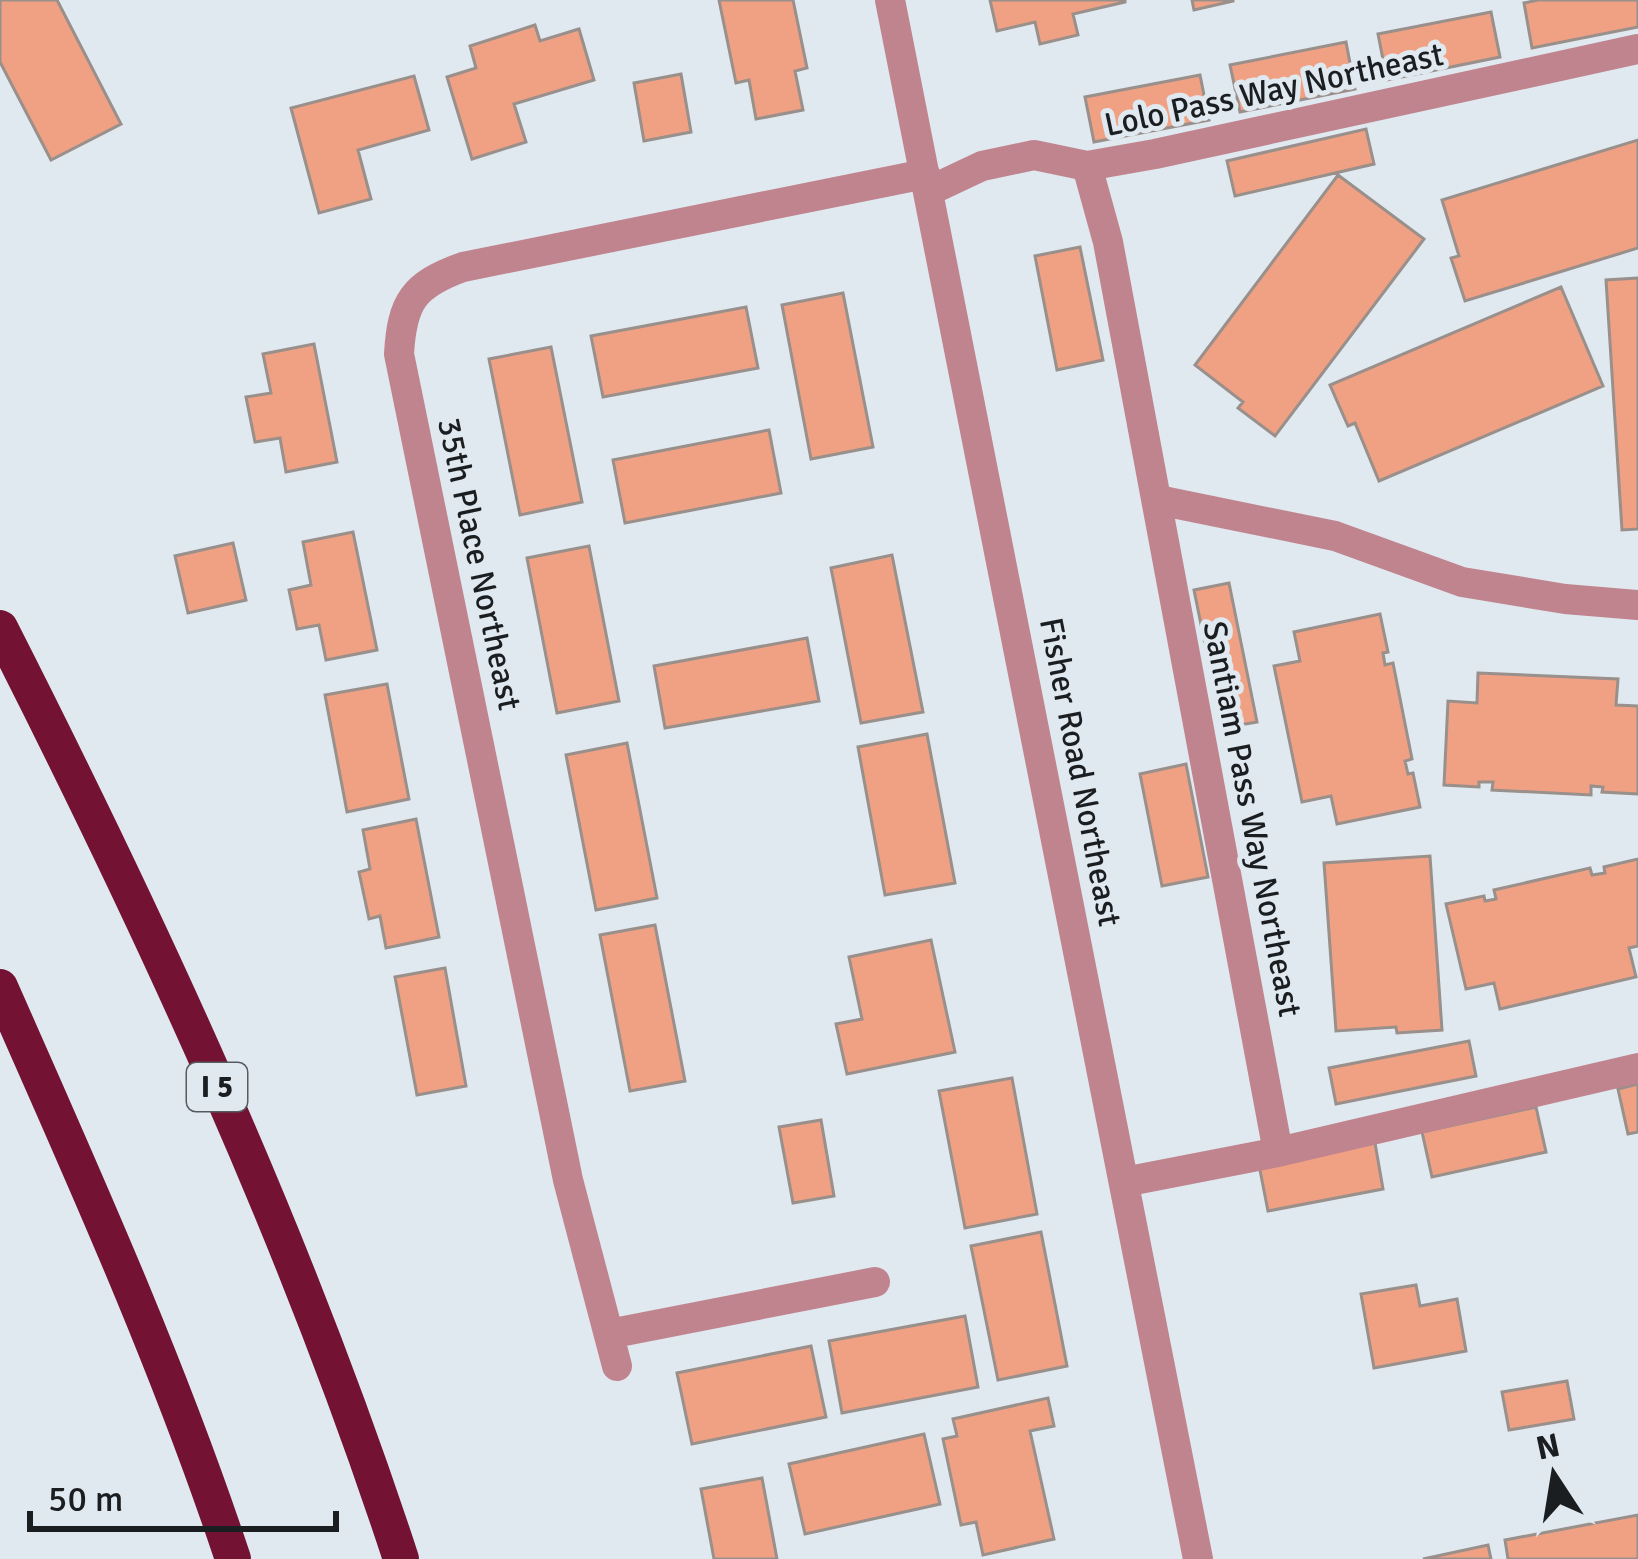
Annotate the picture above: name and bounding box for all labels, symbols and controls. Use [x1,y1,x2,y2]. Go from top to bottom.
street label: Lolo Pass Way Northeast [1101,34,1447,146]
street label: 35th Place Northeast [428,414,530,714]
street label: Fisher Road Northeast [1030,614,1130,930]
street label: Santiam Pass Way Northeast [1194,618,1310,1020]
road number: I 5 [187,1063,247,1111]
north arrow [1494,1415,1614,1535]
text: N [1533,1425,1564,1470]
scale bar [30,1457,336,1531]
text: 50 m [48,1477,124,1522]

